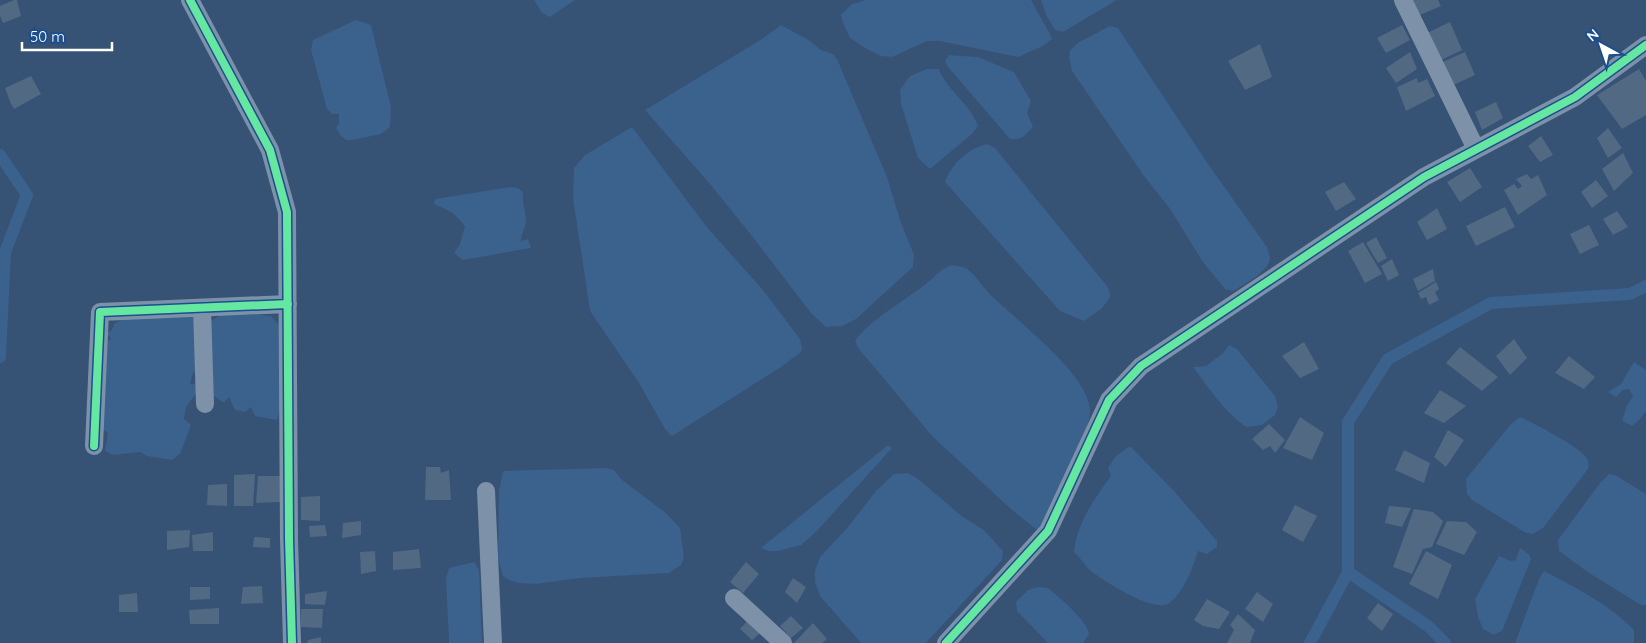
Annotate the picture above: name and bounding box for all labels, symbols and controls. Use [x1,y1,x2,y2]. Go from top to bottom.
scale bar [22,20,112,52]
north arrow [1576,20,1626,70]
text: N [1583,25,1602,45]
text: 50 m [30,27,65,46]

